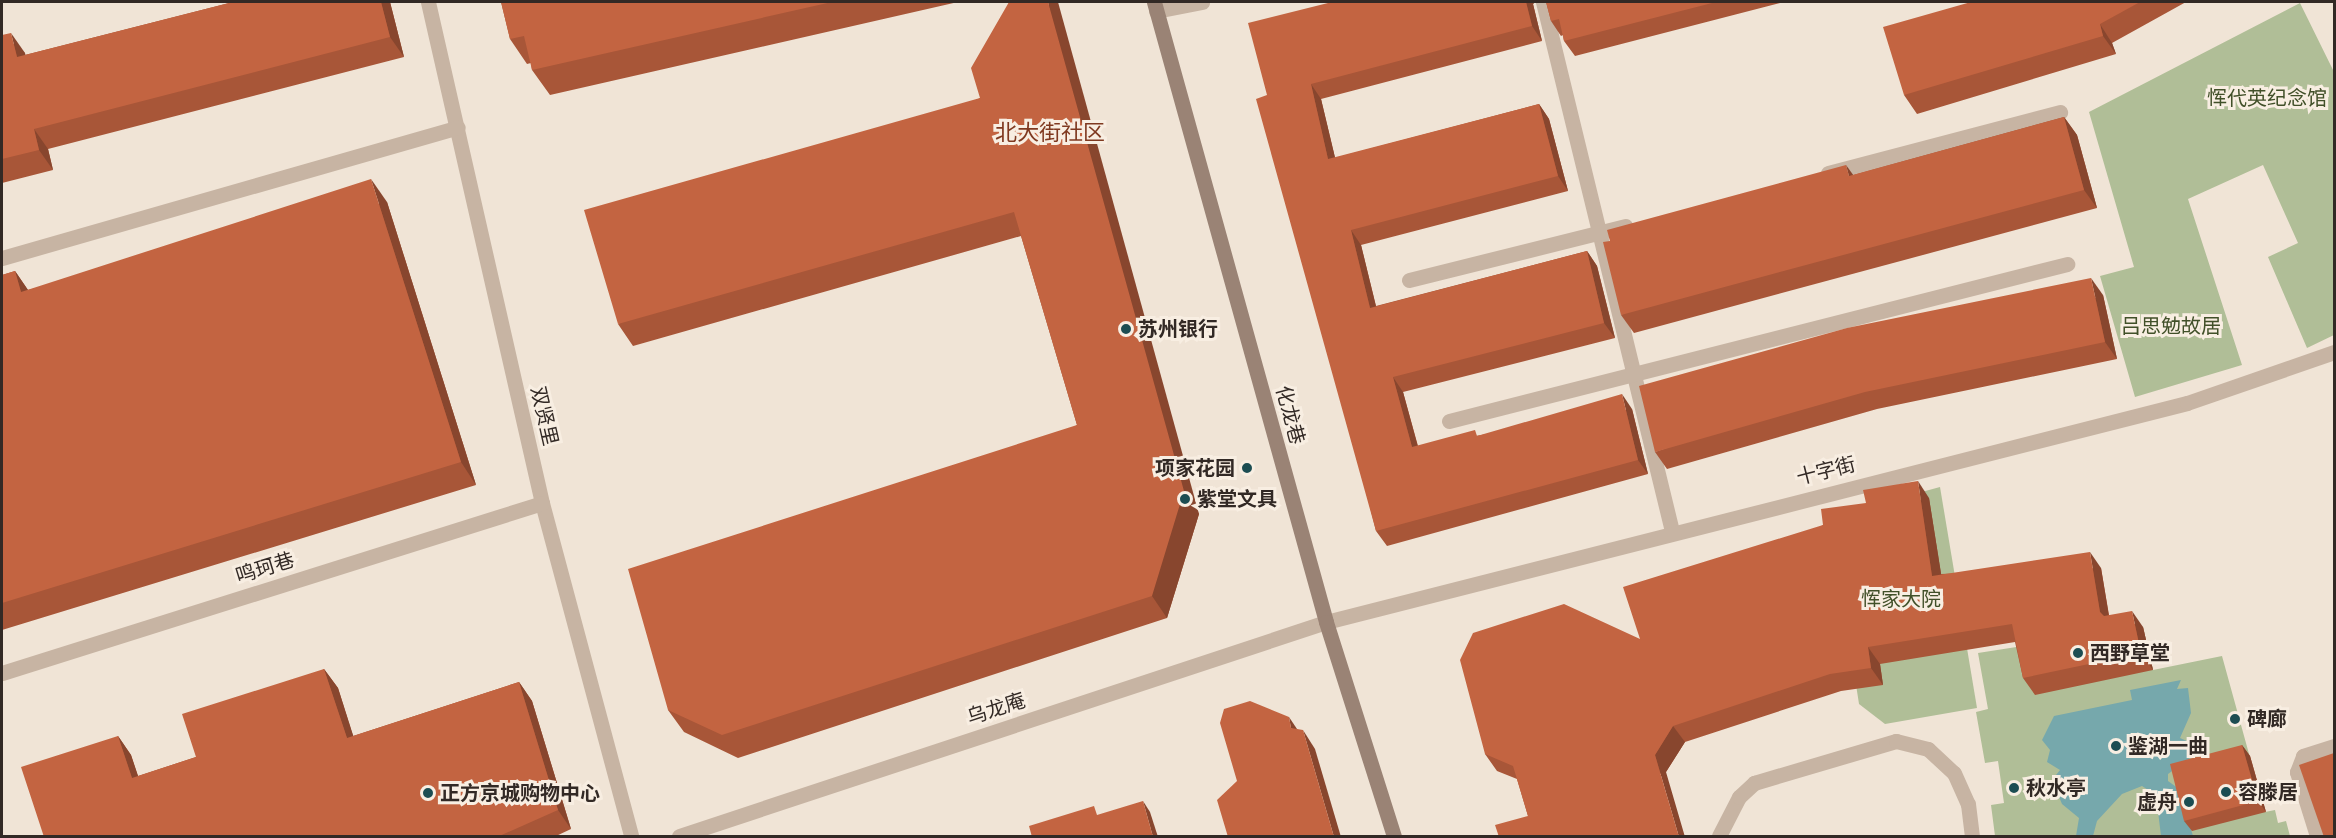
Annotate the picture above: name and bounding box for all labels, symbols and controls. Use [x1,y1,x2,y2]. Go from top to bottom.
park label: 恽代英纪念馆 [2207,86,2327,110]
district label: 北大街社区 [995,120,1105,146]
park label: 吕思勉故居 [2121,314,2221,338]
place label: 苏州银行 [1138,317,1218,341]
marker: 苏州银行 [1119,322,1133,336]
street label: 化龙巷 [1271,383,1309,447]
street label: 双贤里 [526,384,562,448]
street label: 十字街 [1794,452,1858,490]
place label: 项家花园 [1155,456,1235,480]
marker: 项家花园 [1240,461,1254,475]
place label: 紫堂文具 [1197,487,1277,511]
marker: 紫堂文具 [1178,492,1192,506]
street label: 鸣珂巷 [233,548,297,588]
park label: 恽家大院 [1861,587,1941,611]
place label: 西野草堂 [2090,641,2170,665]
marker: 西野草堂 [2071,646,2085,660]
street label: 乌龙庵 [964,688,1028,730]
place label: 碑廊 [2247,707,2287,731]
marker: 碑廊 [2228,712,2242,726]
place label: 鉴湖一曲 [2128,734,2208,758]
marker: 鉴湖一曲 [2109,739,2123,753]
place label: 秋水亭 [2026,776,2086,800]
place label: 容滕居 [2238,780,2298,804]
place label: 正方京城购物中心 [440,781,600,805]
marker: 秋水亭 [2007,781,2021,795]
marker: 容滕居 [2219,785,2233,799]
marker: 正方京城购物中心 [421,786,435,800]
place label: 虚舟 [2137,790,2177,814]
marker: 虚舟 [2182,795,2196,809]

